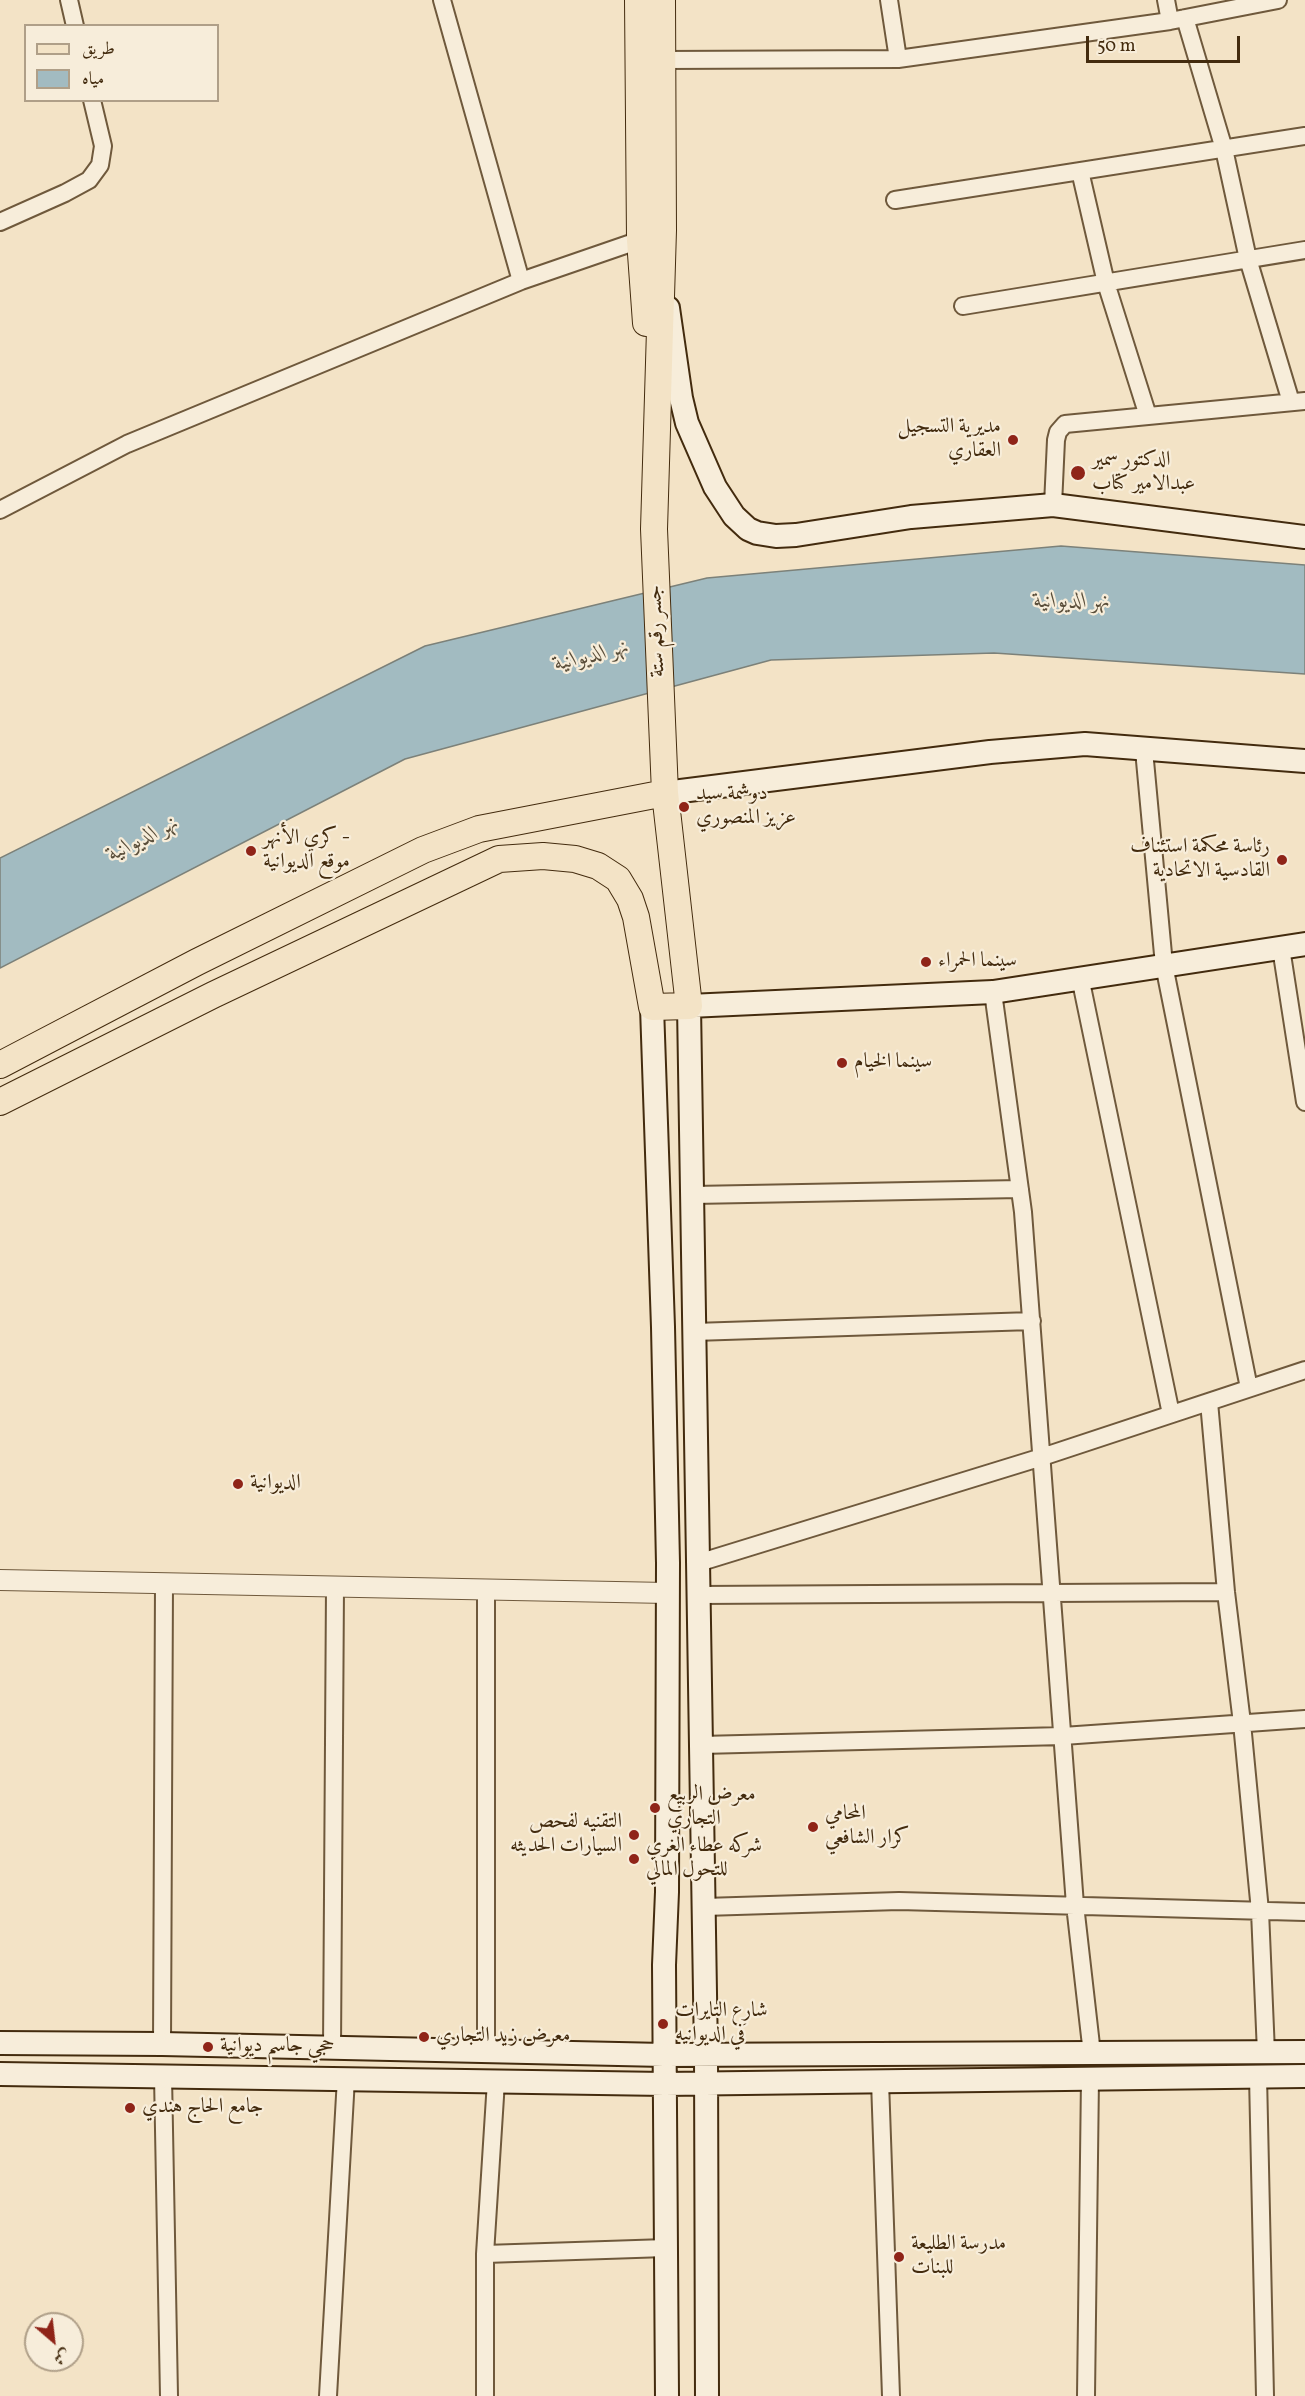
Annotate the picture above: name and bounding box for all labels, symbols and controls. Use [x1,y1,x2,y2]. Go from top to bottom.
legend [24,24,219,102]
scale bar [1089,24,1244,62]
text: 50 m [1097,34,1136,59]
text: طريق [82,37,115,62]
text: مياه [82,67,104,92]
place label: مديرية التسجيل العقاري [898,415,1001,465]
marker: مديرية التسجيل العقاري [1006,433,1020,447]
place label: الدكتور سمير عبدالامير كتاب [1092,448,1195,498]
marker: الدكتور سمير عبدالامير كتاب [1069,464,1087,482]
street label: جسر رقم ستة [644,584,672,678]
water label: نهر الديوانية [1034,590,1110,616]
water label: نهر الديوانية [552,635,632,679]
place label: دوشمة سيد عزيز المنصوري [696,782,796,832]
marker: دوشمة سيد عزيز المنصوري [677,800,691,814]
water label: نهر الديوانية [104,811,184,869]
place label: كري الأنهر - موقع الديوانية [263,826,350,876]
place label: رئاسة محكمة استئناف القادسية الاتحادية [1130,835,1270,885]
marker: كري الأنهر - موقع الديوانية [244,844,258,858]
marker: رئاسة محكمة استئناف القادسية الاتحادية [1275,853,1289,867]
place label: سينما الحمراء [938,949,1017,975]
marker: سينما الحمراء [919,955,933,969]
place label: سينما الخيام [854,1050,932,1076]
marker: سينما الخيام [835,1056,849,1070]
place label: الديوانية [250,1471,301,1497]
marker: الديوانية [231,1477,245,1491]
place label: معرض الربيع التجاري [667,1783,756,1833]
marker: معرض الربيع التجاري [648,1801,662,1815]
place label: المحامي كرار الشافعي [825,1802,910,1852]
place label: التقنيه لفحص السيارات الحديثه [510,1810,622,1860]
marker: المحامي كرار الشافعي [806,1820,820,1834]
marker: التقنيه لفحص السيارات الحديثه [627,1828,641,1842]
place label: شركه عطاء الغري للتحول المالي [646,1834,762,1884]
marker: شركه عطاء الغري للتحول المالي [627,1852,641,1866]
place label: شارع التايرات في الديوانيه [675,1999,768,2049]
marker: شارع التايرات في الديوانيه [656,2017,670,2031]
place label: معرض زيد التجاري [436,2024,571,2050]
marker: معرض زيد التجاري [417,2030,431,2044]
place label: حجي جاسم ديوانية [220,2034,335,2060]
marker: حجي جاسم ديوانية [201,2040,215,2054]
place label: جامع الحاج هندي [142,2095,264,2121]
marker: جامع الحاج هندي [123,2101,137,2115]
place label: مدرسة الطليعة للبنات [911,2232,1006,2282]
marker: مدرسة الطليعة للبنات [892,2250,906,2264]
north arrow [24,2312,84,2372]
text: ش [49,2343,74,2370]

